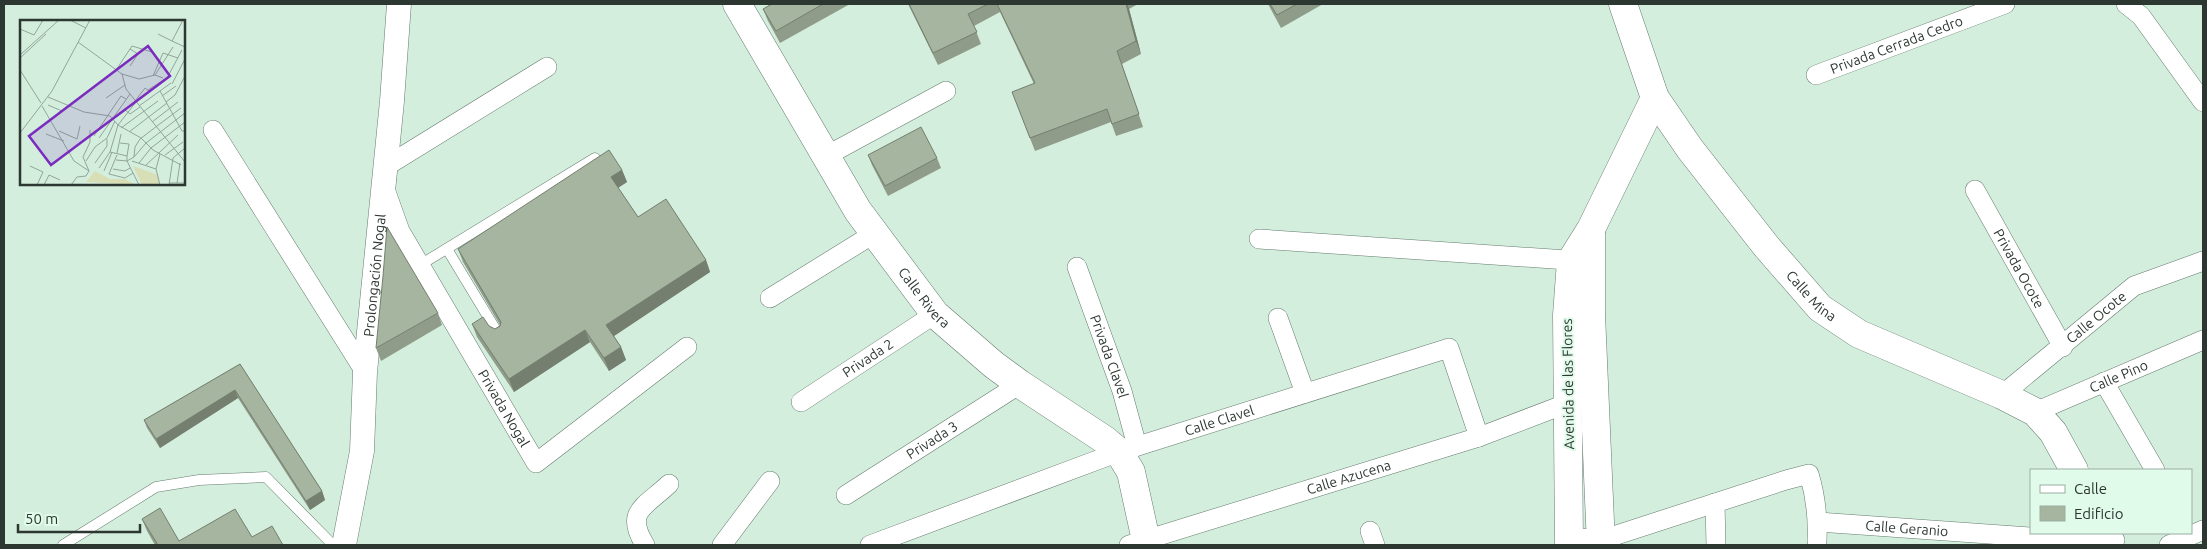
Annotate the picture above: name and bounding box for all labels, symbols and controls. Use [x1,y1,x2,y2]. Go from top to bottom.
street label: Privada Cerrada Cedro [1828,13,1965,77]
inset map [20,20,185,185]
street label: Prolongación Nogal [361,213,389,337]
street label: Privada Ocote [1990,226,2048,311]
street label: Calle Rivera [895,264,953,331]
street label: Calle Mina [1783,267,1839,325]
street label: Calle Ocote [2063,288,2129,347]
street label: Privada Clavel [1087,312,1132,400]
street label: Avenida de las Flores [1559,318,1577,450]
street label: Privada 2 [839,336,896,381]
street label: Calle Pino [2087,357,2150,396]
street label: Privada Nogal [475,367,533,450]
street label: Calle Clavel [1183,402,1256,439]
street label: Privada 3 [903,418,961,462]
street label: Calle Azucena [1305,457,1393,498]
legend [2030,469,2192,534]
text: Calle [2074,480,2107,497]
scale bar [18,502,140,534]
text: Edificio [2074,505,2123,522]
text: 50 m [25,510,58,527]
street label: Calle Geranio [1865,517,1949,539]

